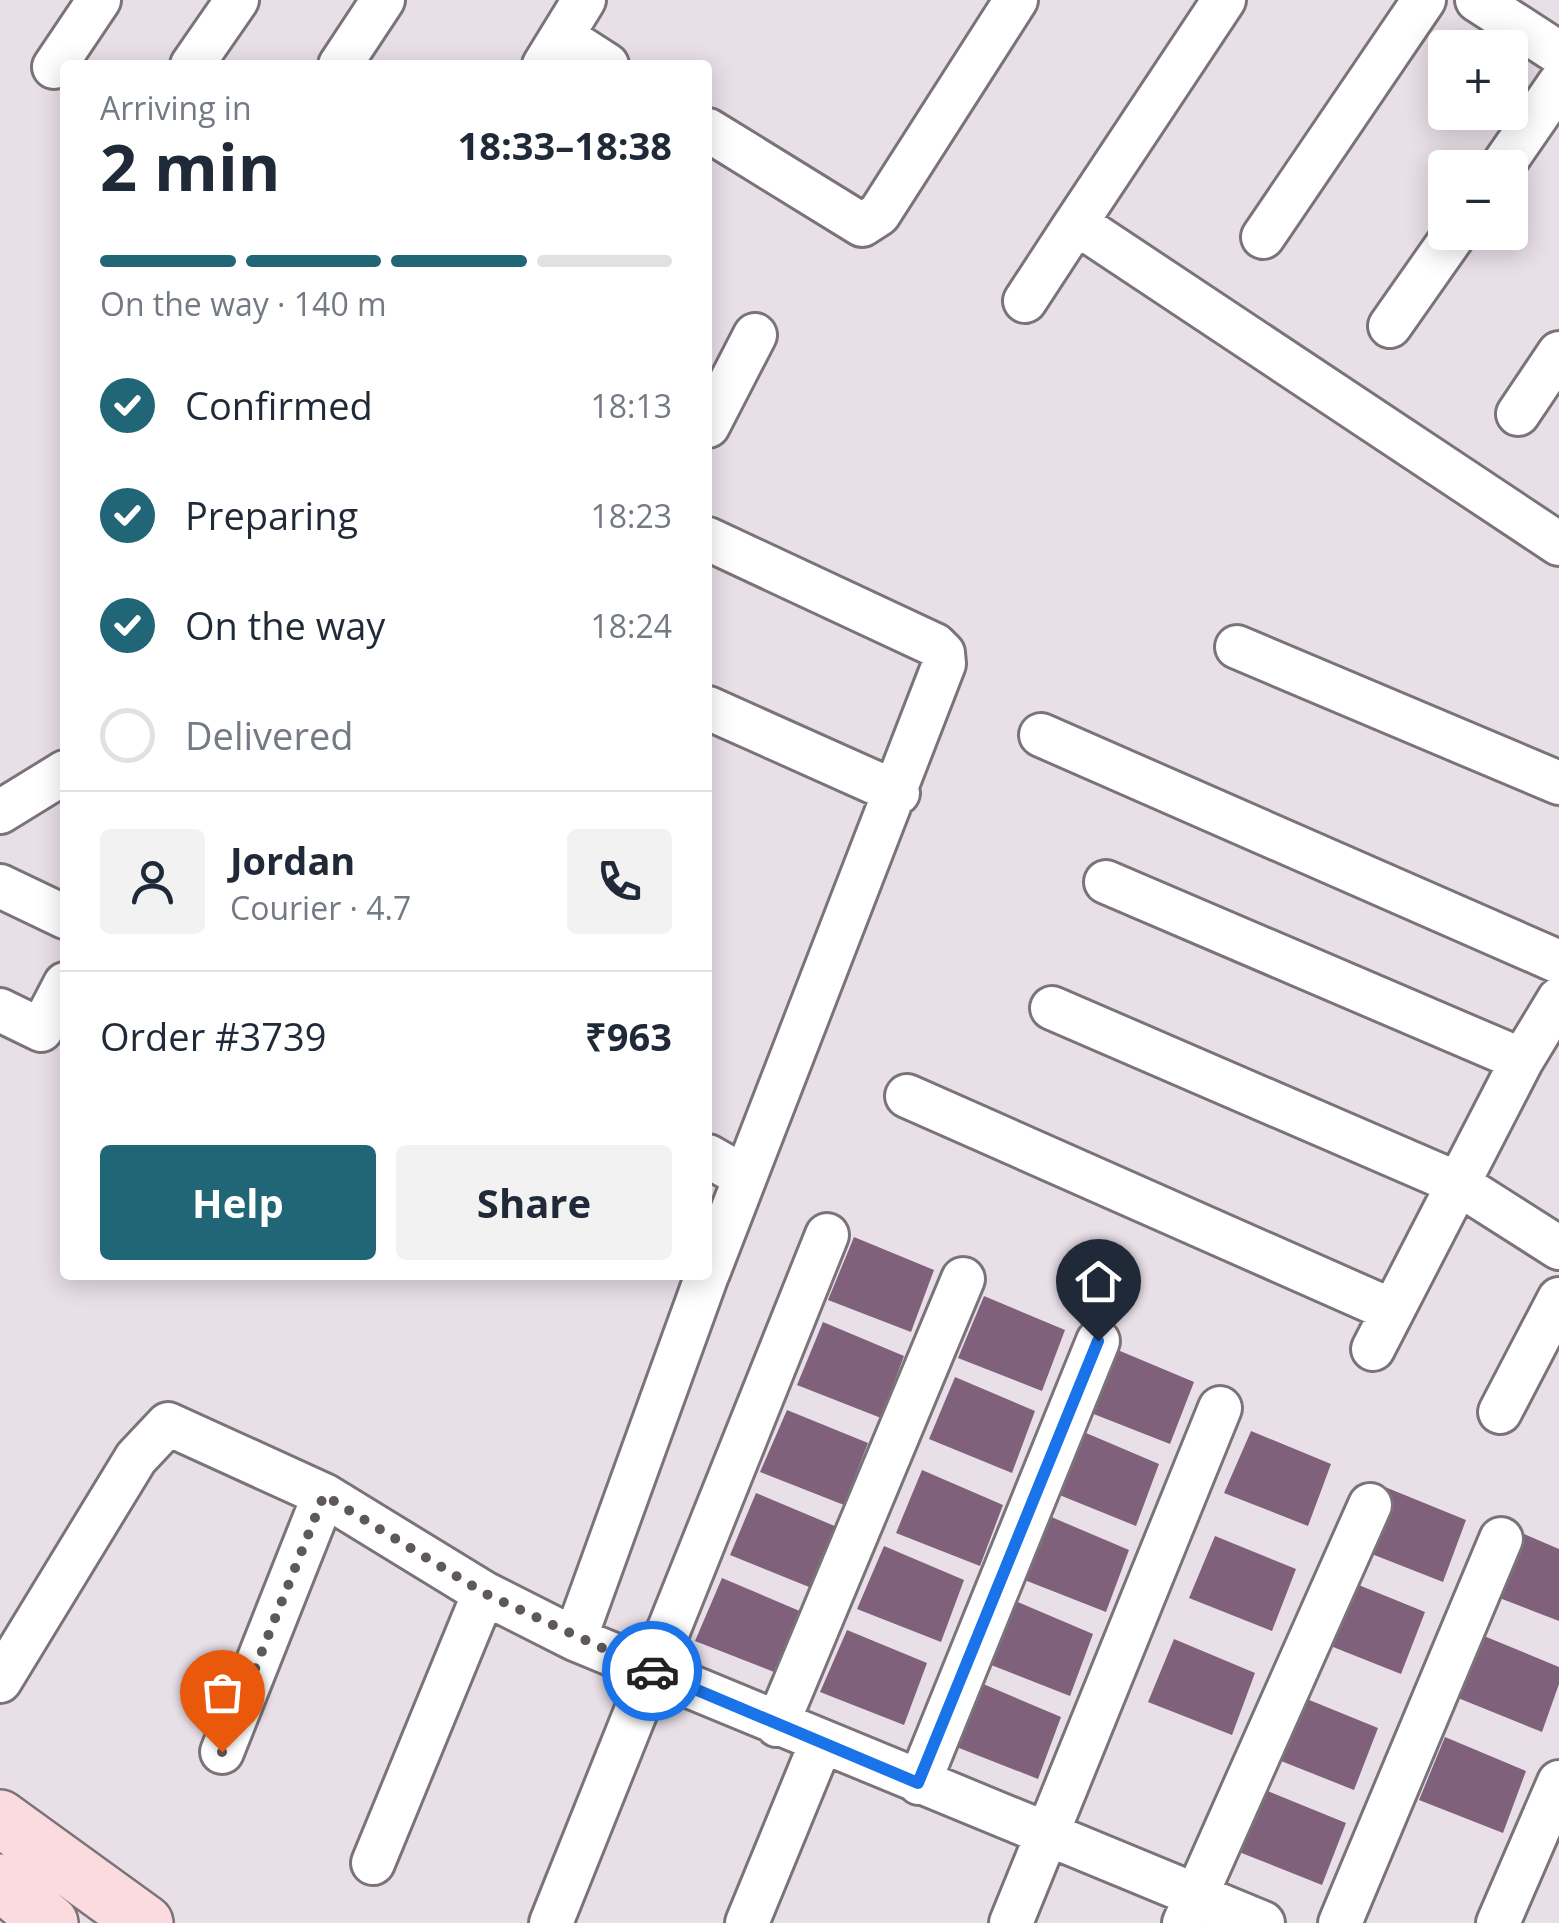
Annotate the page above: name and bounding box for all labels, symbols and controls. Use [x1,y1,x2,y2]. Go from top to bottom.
map controls [1428,30,1528,250]
button: + [1428,30,1528,130]
text: Arriving in [100,86,252,129]
text: 18:33–18:38 [458,119,672,171]
text: 2 min [100,122,280,210]
button: − [1428,150,1528,250]
text: On the way · 140 m [100,282,387,325]
icon: check [100,378,155,433]
text: Confirmed [185,379,373,431]
text: 18:13 [590,384,672,427]
icon: check [100,488,155,543]
text: Preparing [185,489,358,541]
text: 18:23 [590,494,672,537]
icon: check [100,598,155,653]
text: On the way [185,599,385,651]
text: 18:24 [590,604,672,647]
text: Delivered [185,709,354,761]
button: person [100,829,205,934]
button: phone [567,829,672,934]
text: Jordan [230,834,355,886]
text: Courier · 4.7 [230,886,411,929]
text: Order #3739 [100,1010,327,1062]
text: ₹963 [585,1010,672,1062]
button: Help [100,1145,376,1260]
button: Share [396,1145,672,1260]
pin [1056,1239,1141,1342]
icon: home [1071,1254,1126,1309]
courier [602,1621,702,1721]
icon: car [625,1644,680,1699]
pin [180,1650,265,1753]
icon: bag [195,1665,250,1720]

